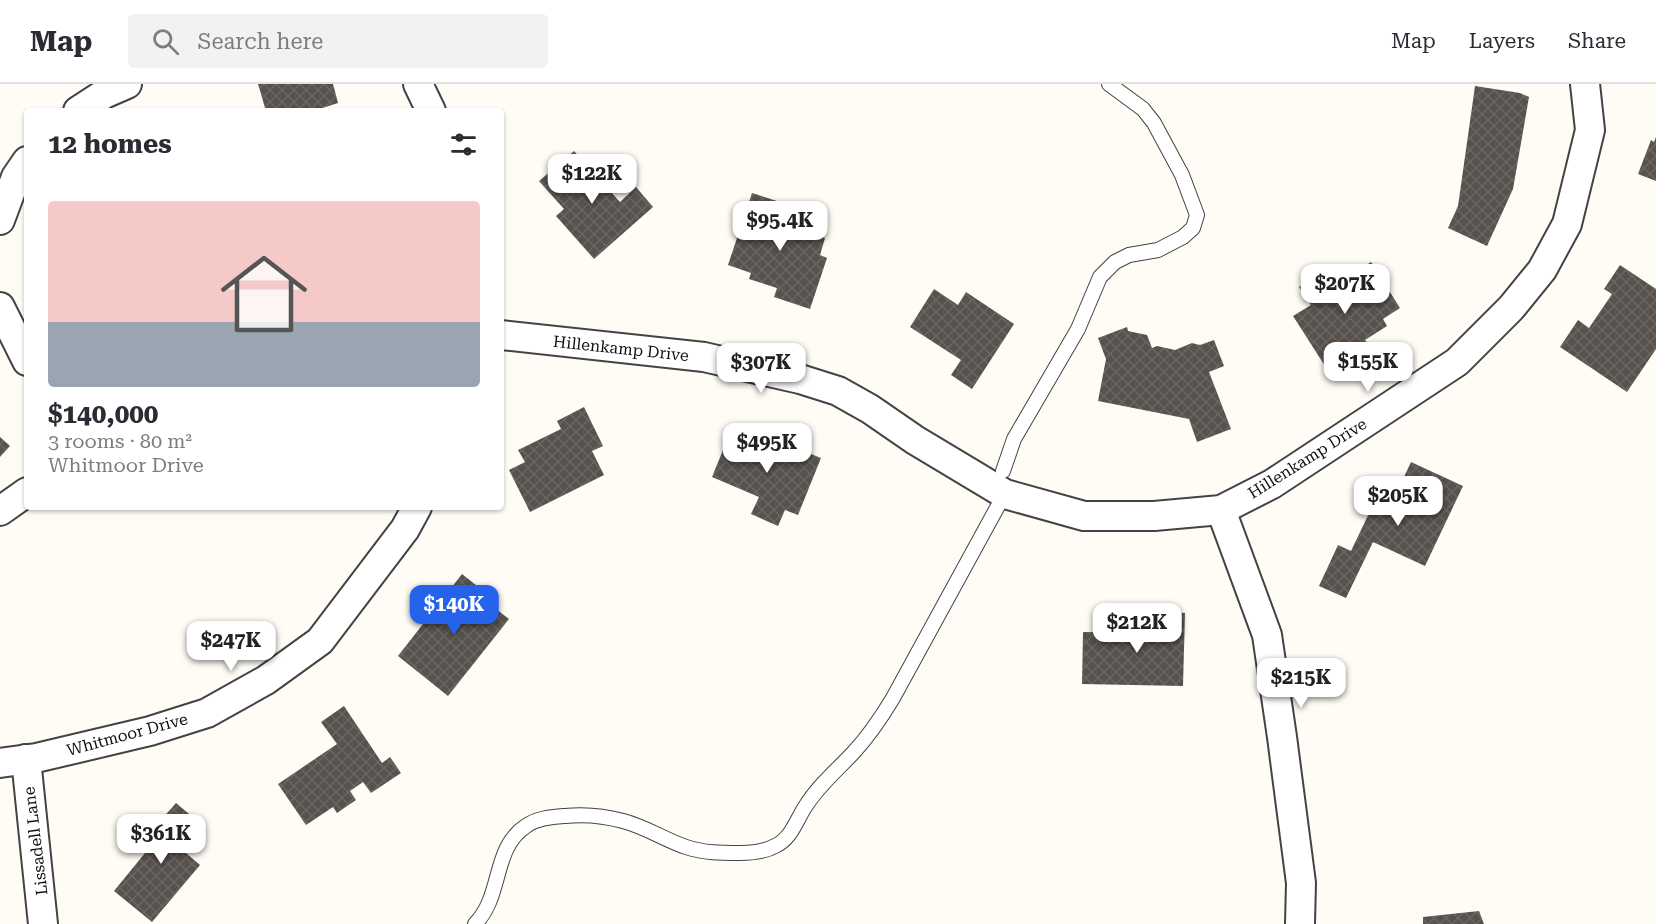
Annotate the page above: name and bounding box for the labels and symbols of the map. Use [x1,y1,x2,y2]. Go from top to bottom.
pin: $122K [550,154,634,205]
pin: $95.4K [731,201,829,252]
pin: $207K [1303,264,1387,315]
street label: Hillenkamp Drive [552,332,690,365]
pin: $155K [1326,342,1410,393]
pin: $307K [719,343,803,394]
street label: Hillenkamp Drive [1244,414,1370,503]
pin: $495K [725,423,809,474]
pin: $205K [1356,476,1440,527]
pin: $140K [412,585,496,636]
pin: $212K [1095,603,1179,654]
pin: $247K [189,621,273,672]
pin: $215K [1259,658,1343,709]
street label: Whitmoor Drive [65,709,190,760]
street label: Lissadell Lane [19,785,52,896]
pin: $361K [119,814,203,865]

